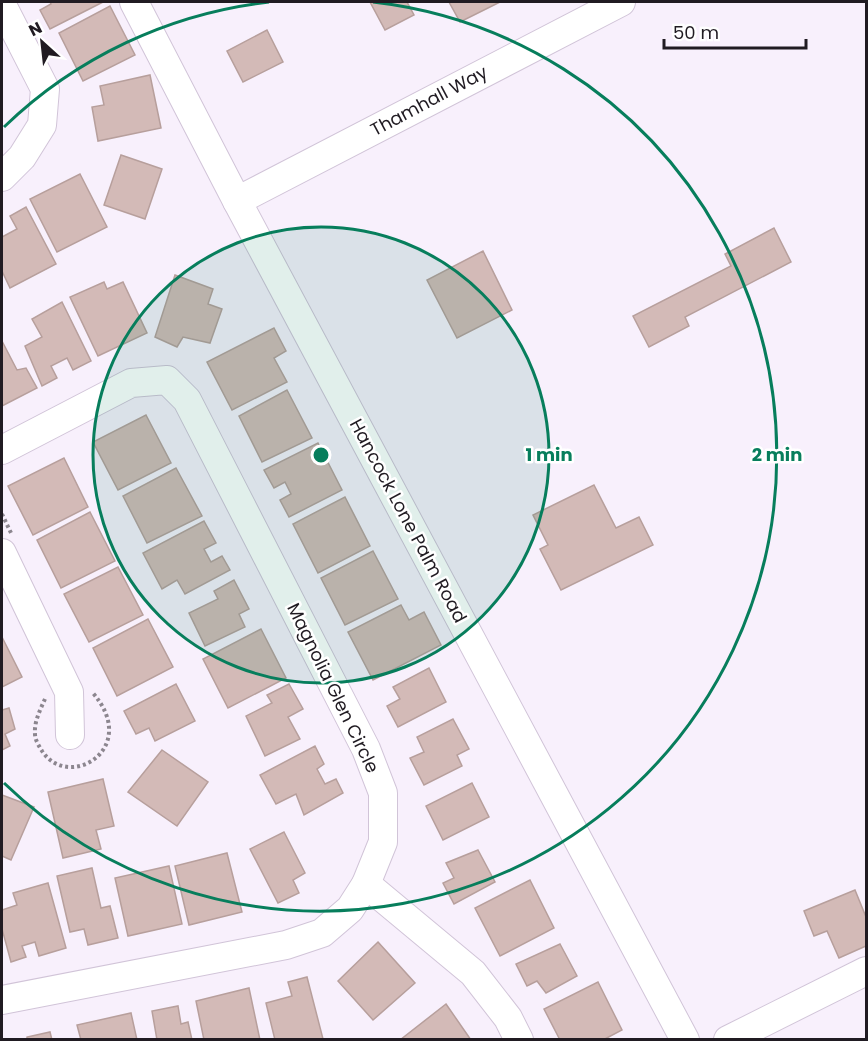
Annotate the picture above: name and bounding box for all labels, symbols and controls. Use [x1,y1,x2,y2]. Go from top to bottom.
north arrow [12,12,72,72]
scale bar [664,12,806,50]
text: N [25,16,46,42]
text: 50 m [673,20,719,45]
street label: Thamhall Way [366,59,492,142]
street label: Hancock Lone Palm Road [344,414,473,627]
text: 1 min [525,442,573,467]
text: 2 min [752,442,802,467]
centre of rings [311,445,331,465]
street label: Magnolia Glen Circle [281,599,385,777]

